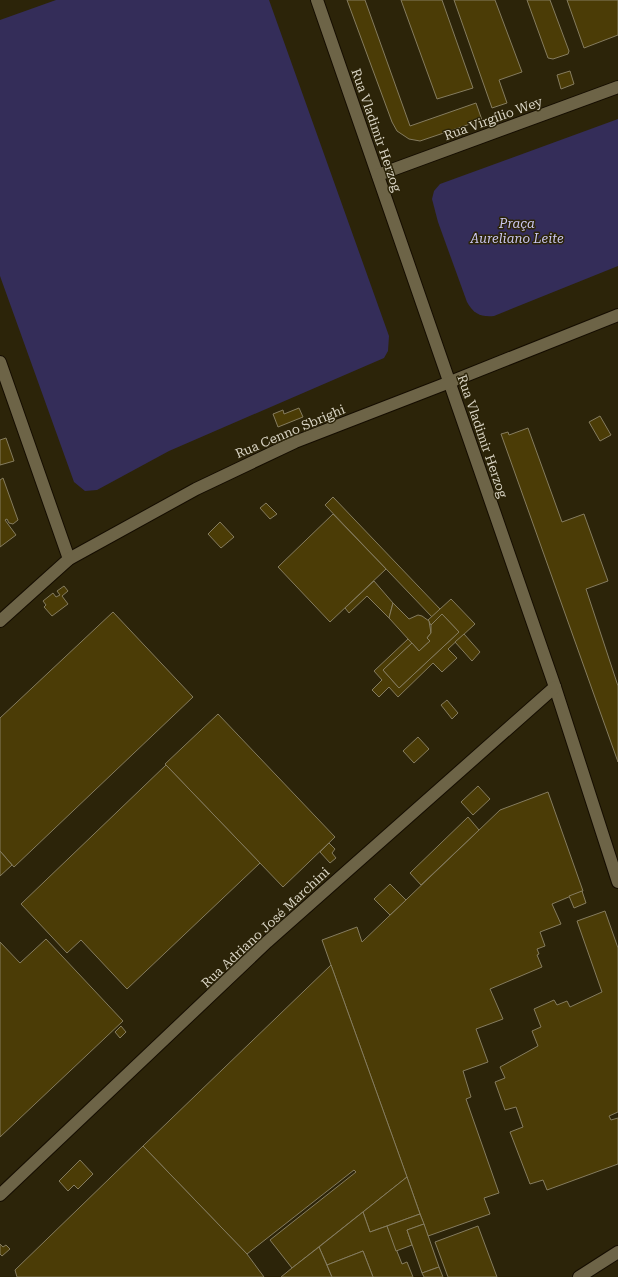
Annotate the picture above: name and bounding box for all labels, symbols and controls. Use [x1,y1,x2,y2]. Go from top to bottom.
street label: Rua Vladimir Herzog [348,67,405,194]
street label: Rua Virgílio Wey [442,94,545,143]
park label: Praça Aureliano Leite [469,216,564,246]
street label: Rua Vladimir Herzog [454,373,511,500]
street label: Rua Cenno Sbrighi [233,402,347,461]
street label: Rua Adriano José Marchini [198,864,332,991]

